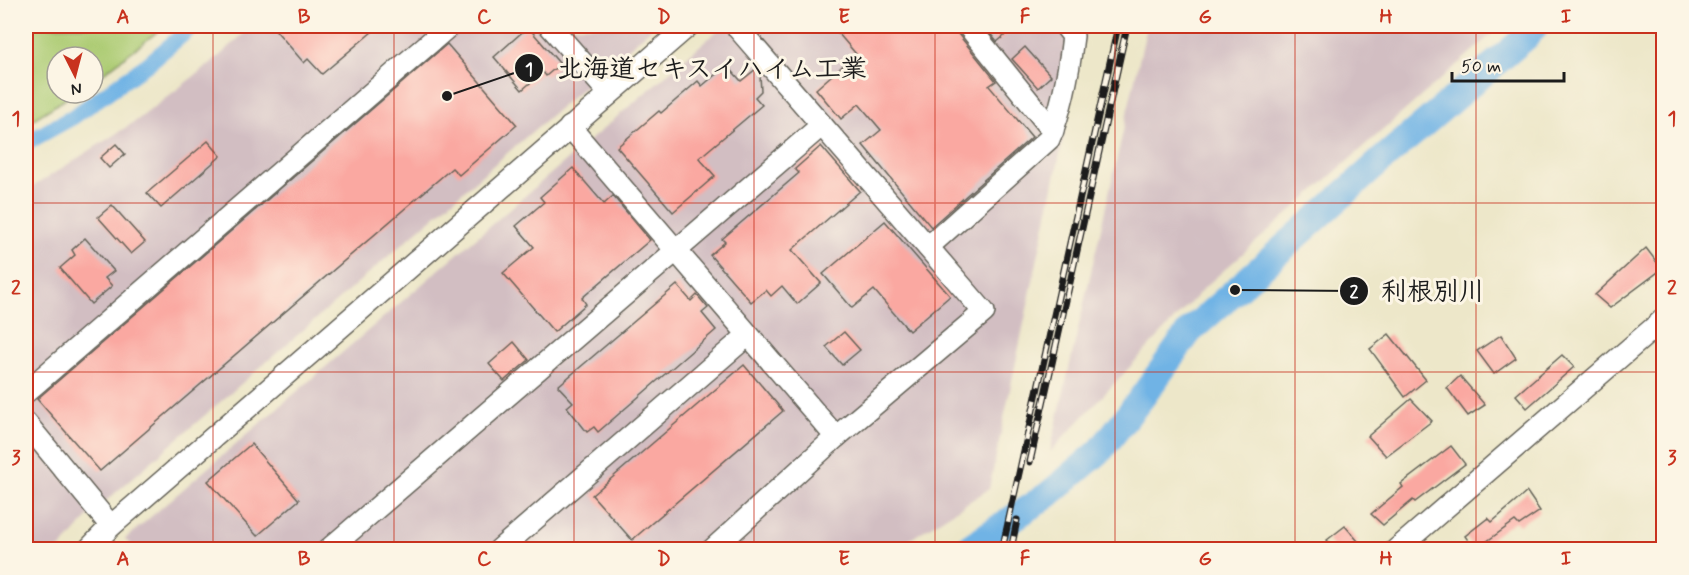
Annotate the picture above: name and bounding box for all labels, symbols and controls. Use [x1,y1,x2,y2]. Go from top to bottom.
text: A [116,4,130,31]
text: B [298,4,311,31]
text: C [477,4,492,31]
text: D [657,4,671,31]
text: E [838,4,850,31]
text: F [1020,4,1031,31]
text: G [1198,4,1212,31]
text: H [1379,4,1393,31]
text: I [1561,4,1571,31]
north arrow [45,45,105,105]
scale bar [1452,45,1564,83]
callout: 北海道セキスイハイム工業 [514,46,880,90]
text: 北海道セキスイハイム工業 [557,53,867,87]
text: 50 m [1461,55,1501,79]
text: 1 [525,58,533,82]
text: N [70,77,83,99]
text: 1 [12,106,20,133]
text: 1 [1668,106,1676,133]
callout: 利根別川 [1339,269,1497,313]
text: 2 [11,275,21,302]
text: 2 [1667,275,1677,302]
text: 利根別川 [1381,276,1485,310]
text: 2 [1350,280,1359,304]
text: 3 [11,445,21,472]
text: 3 [1667,445,1677,472]
text: A [116,546,130,573]
text: B [298,546,311,573]
text: C [477,546,492,573]
text: D [657,546,671,573]
text: E [838,546,850,573]
text: F [1020,546,1031,573]
text: G [1198,546,1212,573]
text: H [1379,546,1393,573]
text: I [1561,546,1571,573]

